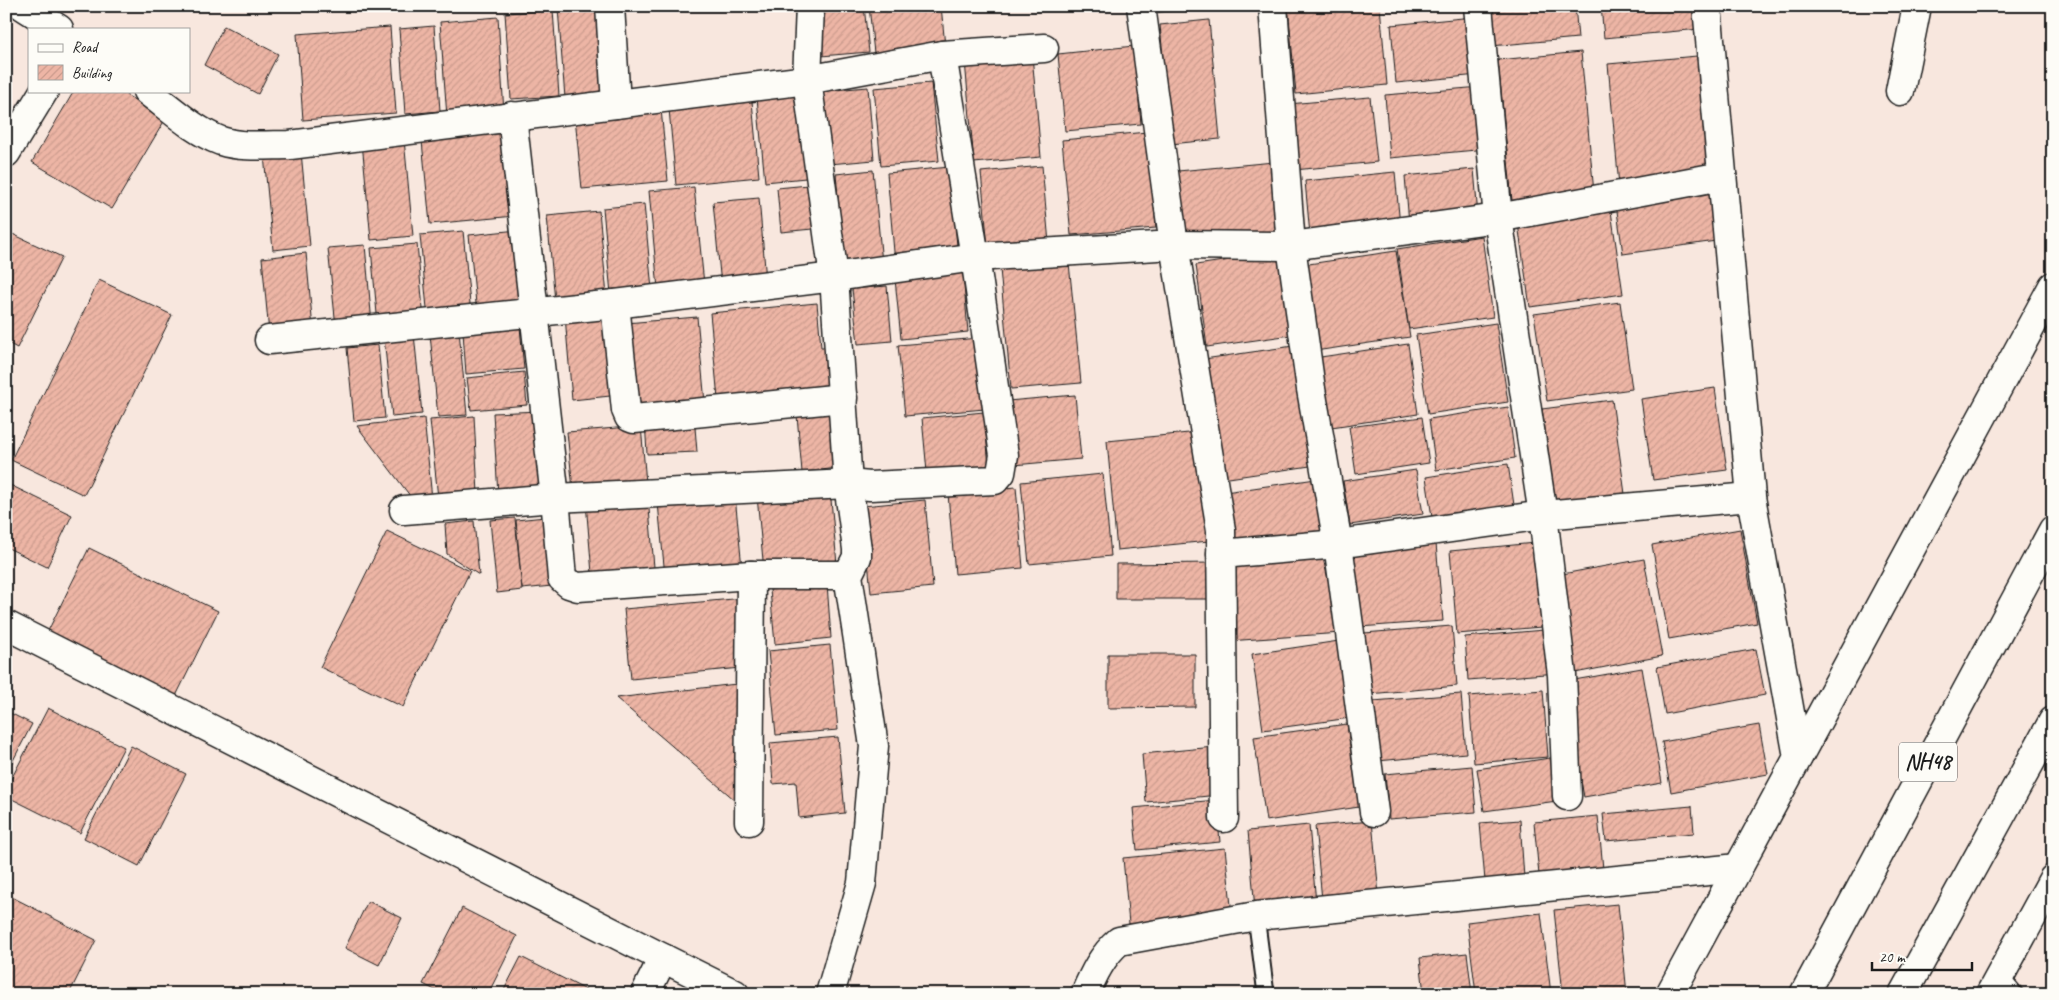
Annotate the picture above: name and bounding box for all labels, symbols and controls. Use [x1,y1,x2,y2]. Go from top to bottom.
legend [28,28,190,92]
text: Road [72,38,99,57]
text: Building [72,64,112,83]
road number: NH48 [1899,742,1957,782]
scale bar [1872,940,1972,972]
text: 20 m [1879,948,1906,967]

